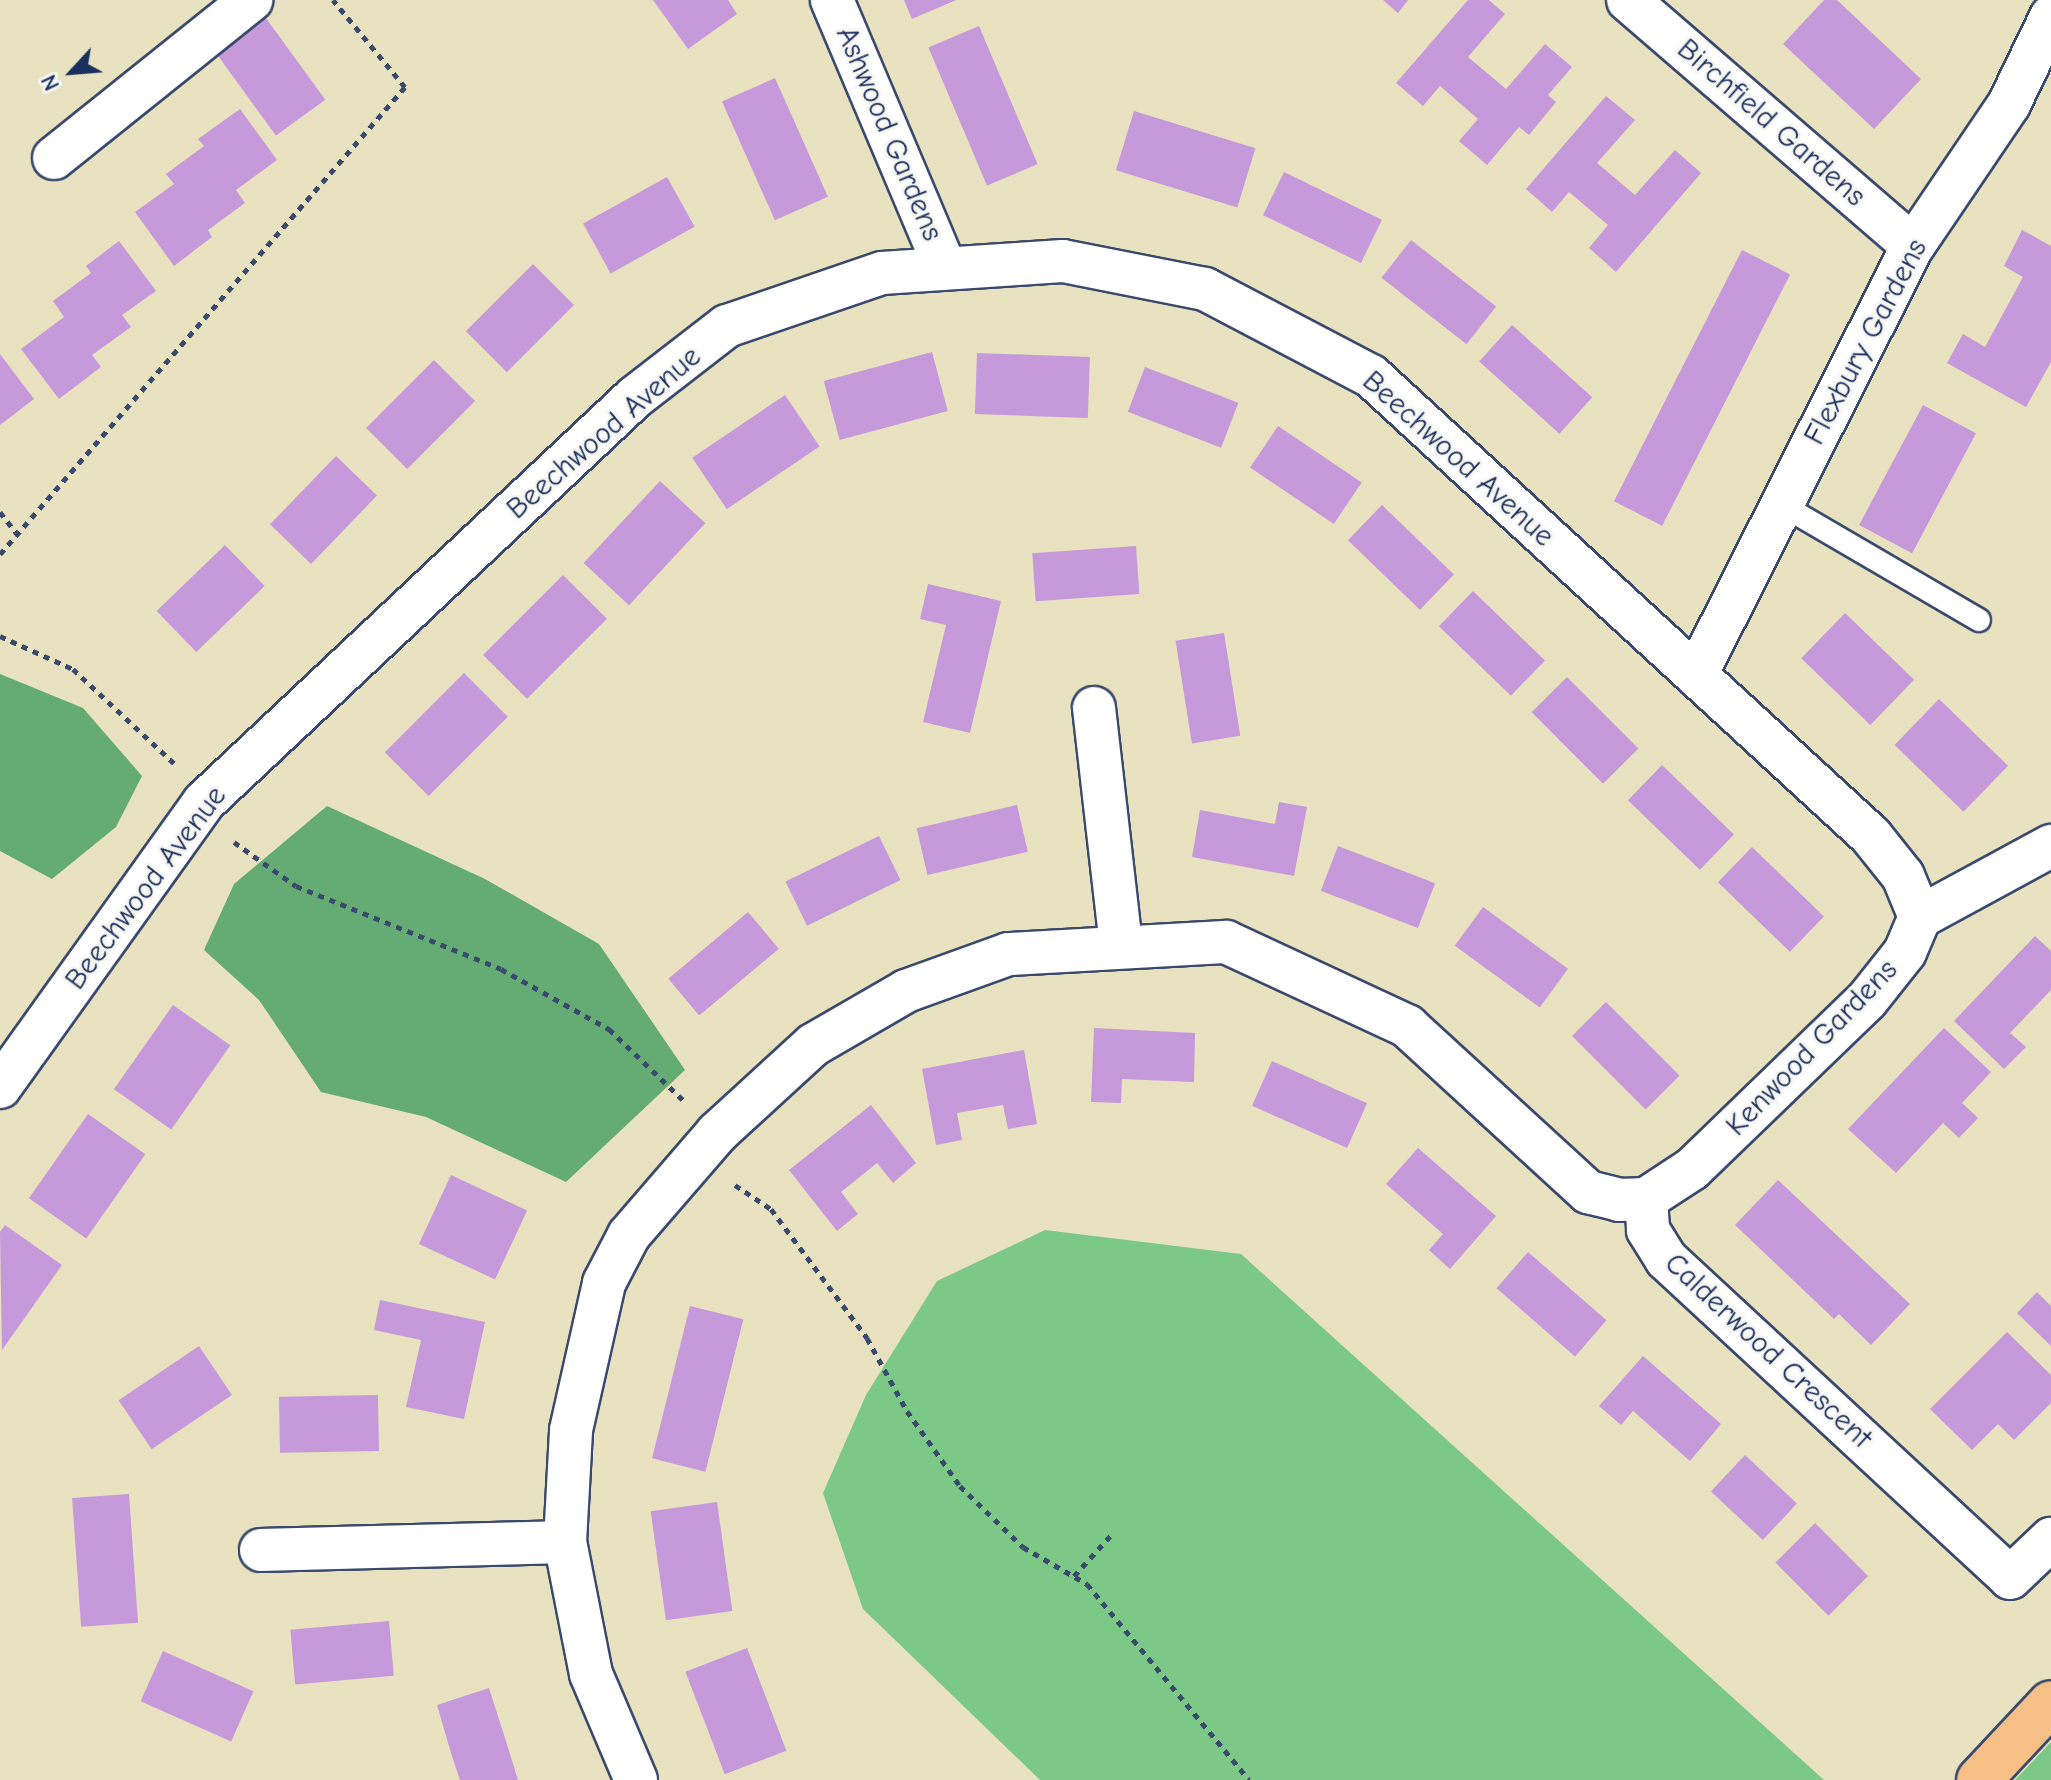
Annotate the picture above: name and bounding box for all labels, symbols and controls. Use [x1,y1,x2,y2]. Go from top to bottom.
street label: Ashwood Gardens [828,22,950,246]
street label: Birchfield Gardens [1670,31,1872,215]
north arrow [32,32,112,112]
text: N [36,70,65,95]
street label: Flexbury Gardens [1797,233,1935,451]
street label: Beechwood Avenue [500,339,708,527]
street label: Beechwood Avenue [1355,363,1561,555]
street label: Beechwood Avenue [58,779,234,997]
street label: Kenwood Gardens [1719,952,1905,1144]
street label: Calderwood Crescent [1657,1246,1879,1456]

